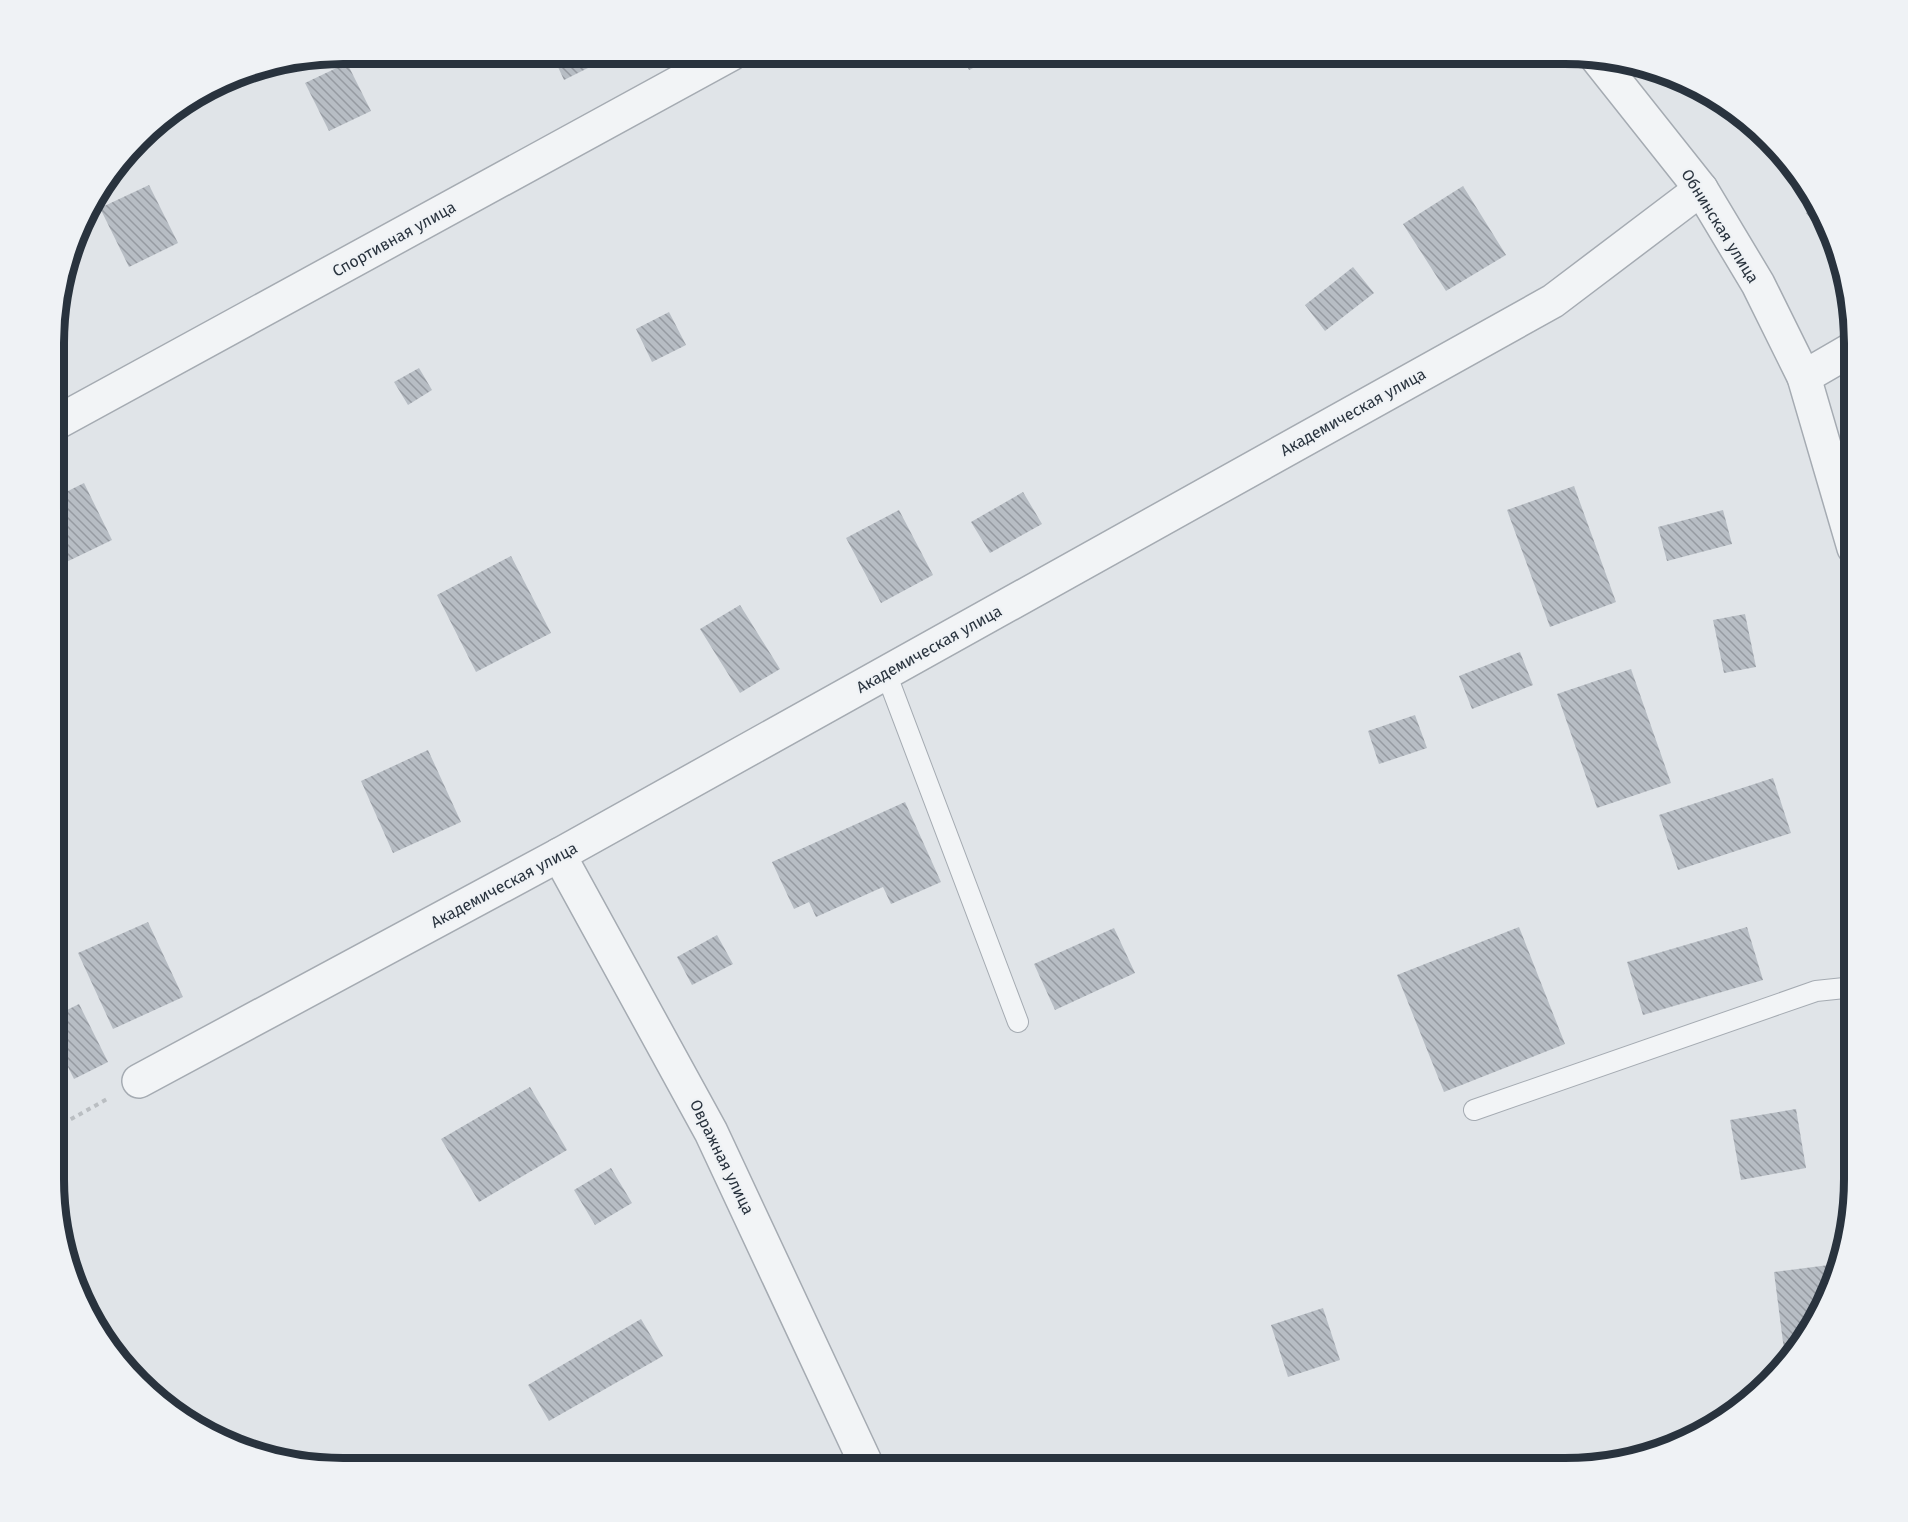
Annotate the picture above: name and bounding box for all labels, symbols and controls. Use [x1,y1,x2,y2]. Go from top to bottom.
street label: Обнинская улица [1677,165,1763,287]
street label: Спортивная улица [329,197,459,281]
street label: Академическая улица [1277,364,1429,460]
street label: Академическая улица [853,601,1005,697]
street label: Академическая улица [427,838,581,932]
street label: Овражная улица [686,1096,758,1218]

